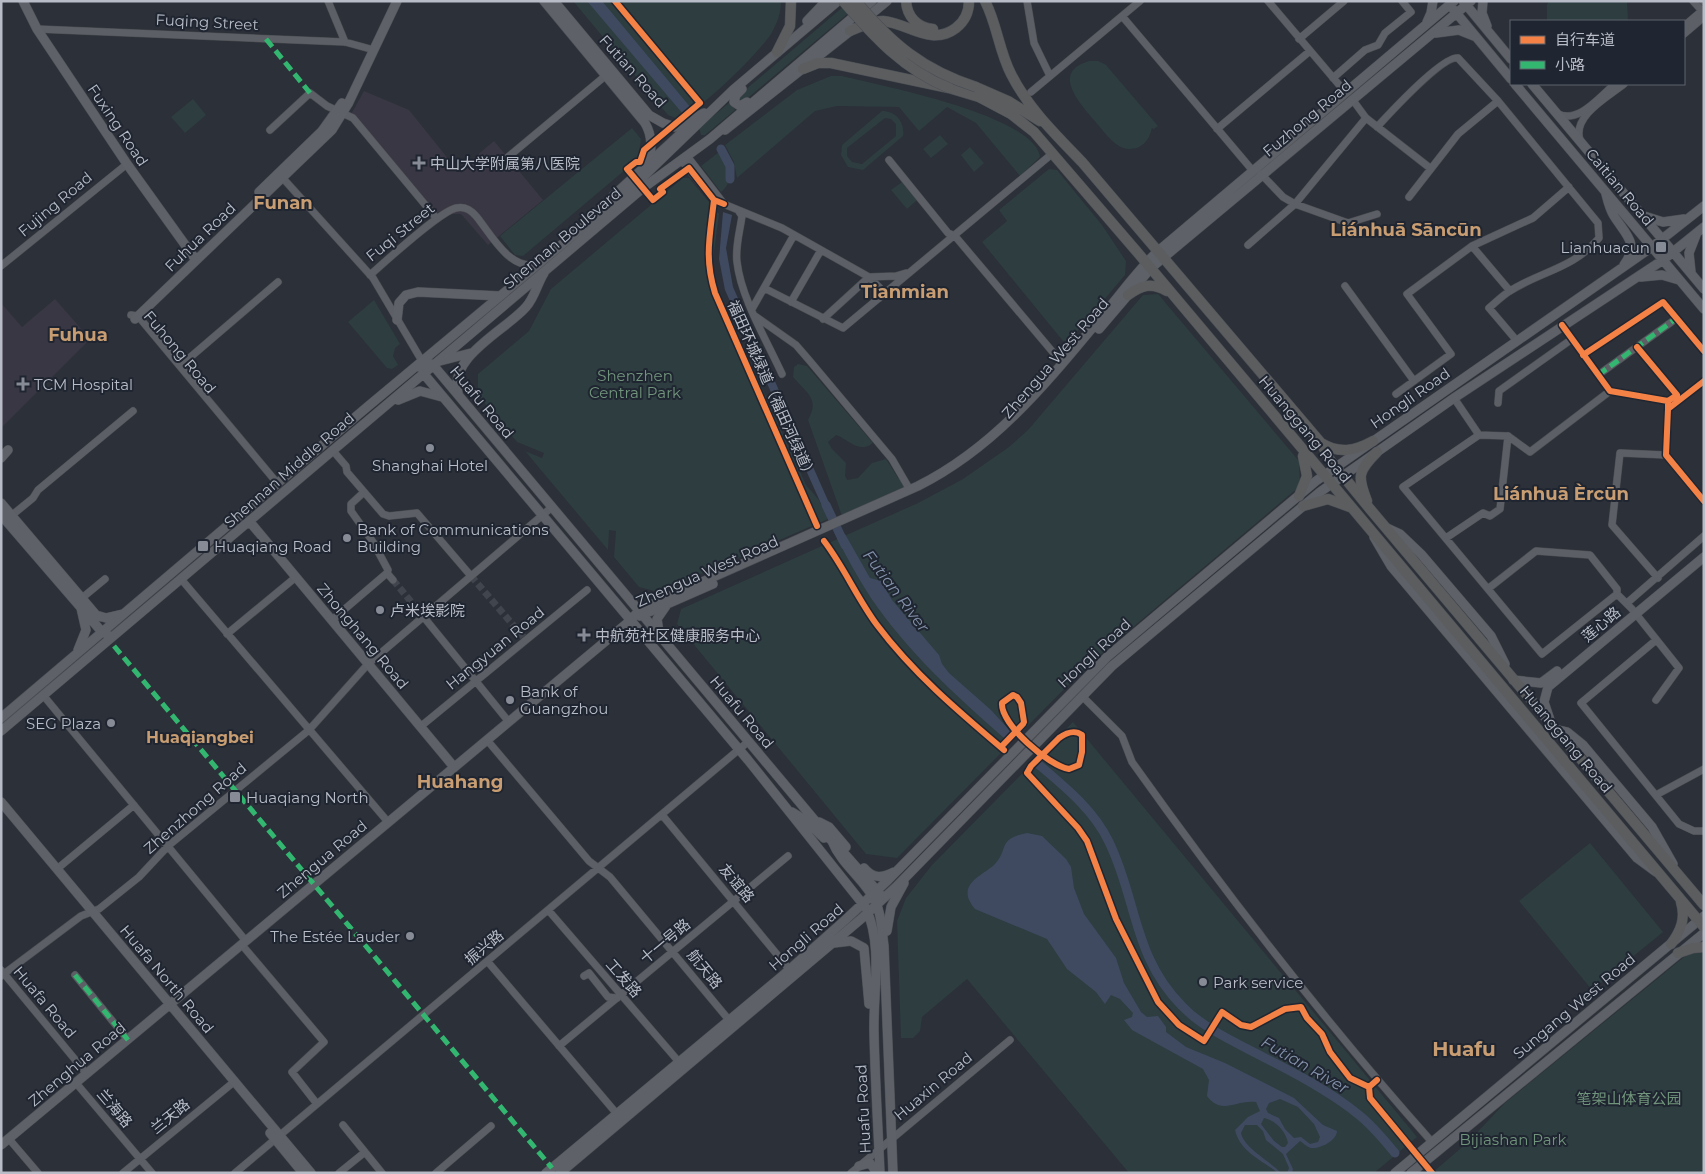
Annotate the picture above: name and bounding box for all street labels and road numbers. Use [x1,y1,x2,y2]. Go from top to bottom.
street label: Fuqing Street [155,10,259,34]
street label: Futian Road [595,31,671,111]
street label: Fuzhong Road [1259,75,1355,161]
street label: Fuxing Road [84,80,152,170]
street label: Caitian Road [1582,144,1658,230]
street label: Fujing Road [14,167,96,241]
street label: Shennan Boulevard [499,183,625,293]
street label: Fuhua Road [160,198,240,276]
street label: Fuqi Street [362,199,438,265]
street label: Zhengua West Road [997,294,1113,422]
street label: 福田环城绿道（福田河绿道） [724,297,820,483]
street label: Fuhong Road [140,307,220,397]
street label: Huafu Road [446,362,518,442]
street label: Hongli Road [1366,363,1454,433]
street label: Huanggang Road [1255,371,1355,487]
street label: Shennan Middle Road [220,408,358,532]
street label: Zhengua West Road [633,531,781,611]
street label: Zhonghang Road [313,579,413,693]
street label: Hangyuan Road [442,602,548,694]
street label: 莲心路 [1578,602,1624,646]
street label: Hongli Road [1053,614,1135,692]
street label: Huafu Road [706,672,778,752]
street label: Huanggang Road [1516,681,1616,797]
street label: Zhenzhong Road [140,758,250,858]
street label: Zhengua Road [273,816,371,902]
street label: 友谊路 [715,860,759,906]
street label: Hongli Road [765,899,847,975]
street label: 十一号路 [636,914,694,968]
street label: Huafa North Road [116,921,218,1037]
street label: 振兴路 [461,925,507,969]
street label: 航天路 [683,946,727,992]
street label: Sungang West Road [1509,949,1639,1063]
street label: 工发路 [602,955,646,1001]
street label: Huafa Road [9,962,81,1042]
street label: Zhenghua Road [24,1018,130,1110]
street label: Huaxin Road [890,1048,976,1124]
street label: Huafu Road [851,1064,875,1154]
street label: 兰海路 [93,1085,137,1131]
street label: 兰天路 [147,1094,193,1138]

